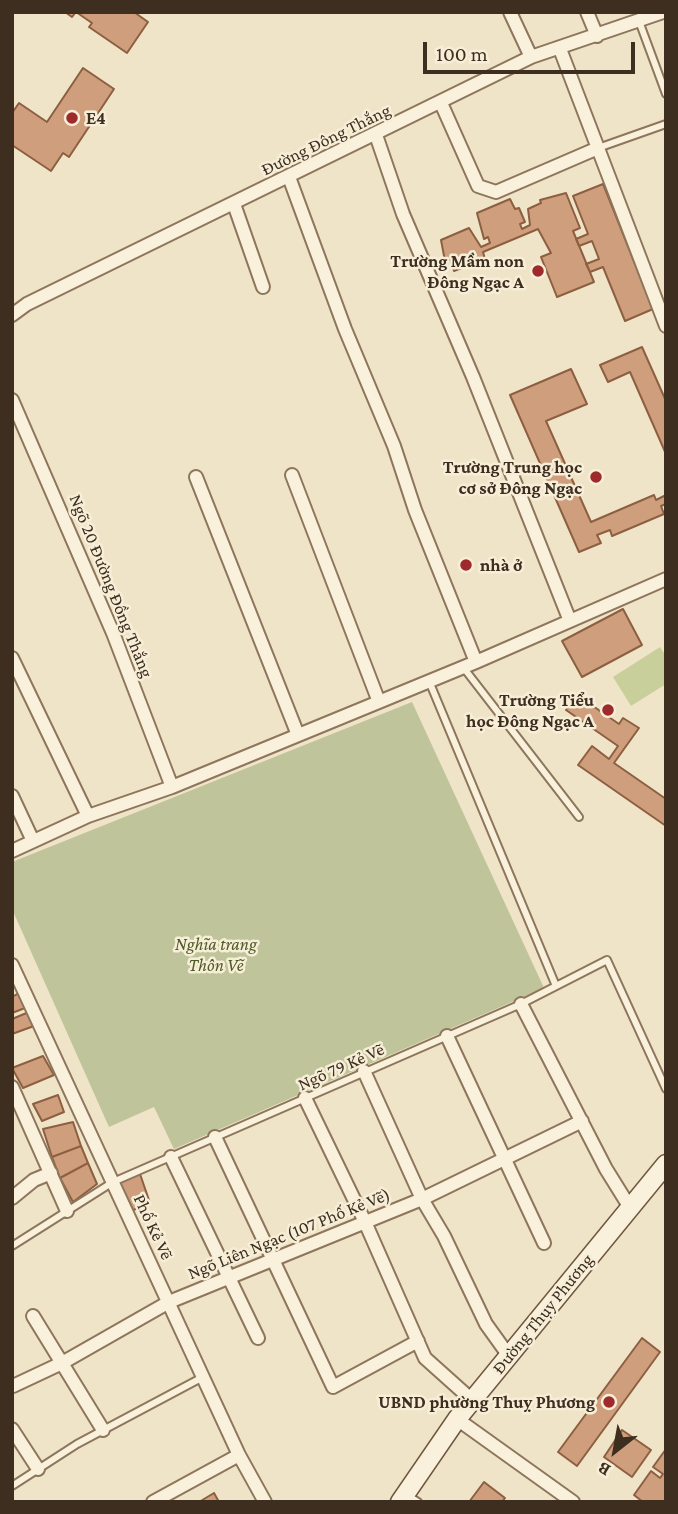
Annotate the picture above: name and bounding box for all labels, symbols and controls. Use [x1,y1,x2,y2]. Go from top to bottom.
scale bar [426,28,638,72]
text: 100 m [436,42,488,66]
street label: Đường Đông Thắng [258,99,394,181]
place label: E4 [86,107,106,129]
marker: E4 [64,110,80,126]
place label: Trường Mầm non Đông Ngạc A [390,250,524,292]
marker: Trường Mầm non Đông Ngạc A [530,263,546,279]
place label: Trường Trung học cơ sở Đông Ngạc [443,456,582,498]
marker: Trường Trung học cơ sở Đông Ngạc [588,469,604,485]
street label: Ngõ 20 Đường Đồng Thắng [64,491,158,681]
place label: nhà ở [480,554,522,576]
marker: nhà ở [458,557,474,573]
place label: Trường Tiểu học Đông Ngạc A [466,689,594,732]
marker: Trường Tiểu học Đông Ngạc A [600,702,616,718]
park label: Nghĩa trang Thôn Vẽ [175,933,257,976]
street label: Ngõ 79 Kẻ Vẽ [294,1038,388,1096]
street label: Ngõ Liên Ngạc (107 Phố Kẻ Vẽ) [185,1183,393,1285]
street label: Phố Kẻ Vẽ [128,1191,178,1263]
street label: Đường Thụy Phương [488,1250,598,1378]
place label: UBND phường Thuỵ Phương [378,1391,595,1413]
marker: UBND phường Thuỵ Phương [601,1394,617,1410]
north arrow [580,1416,650,1486]
text: B [594,1458,614,1481]

